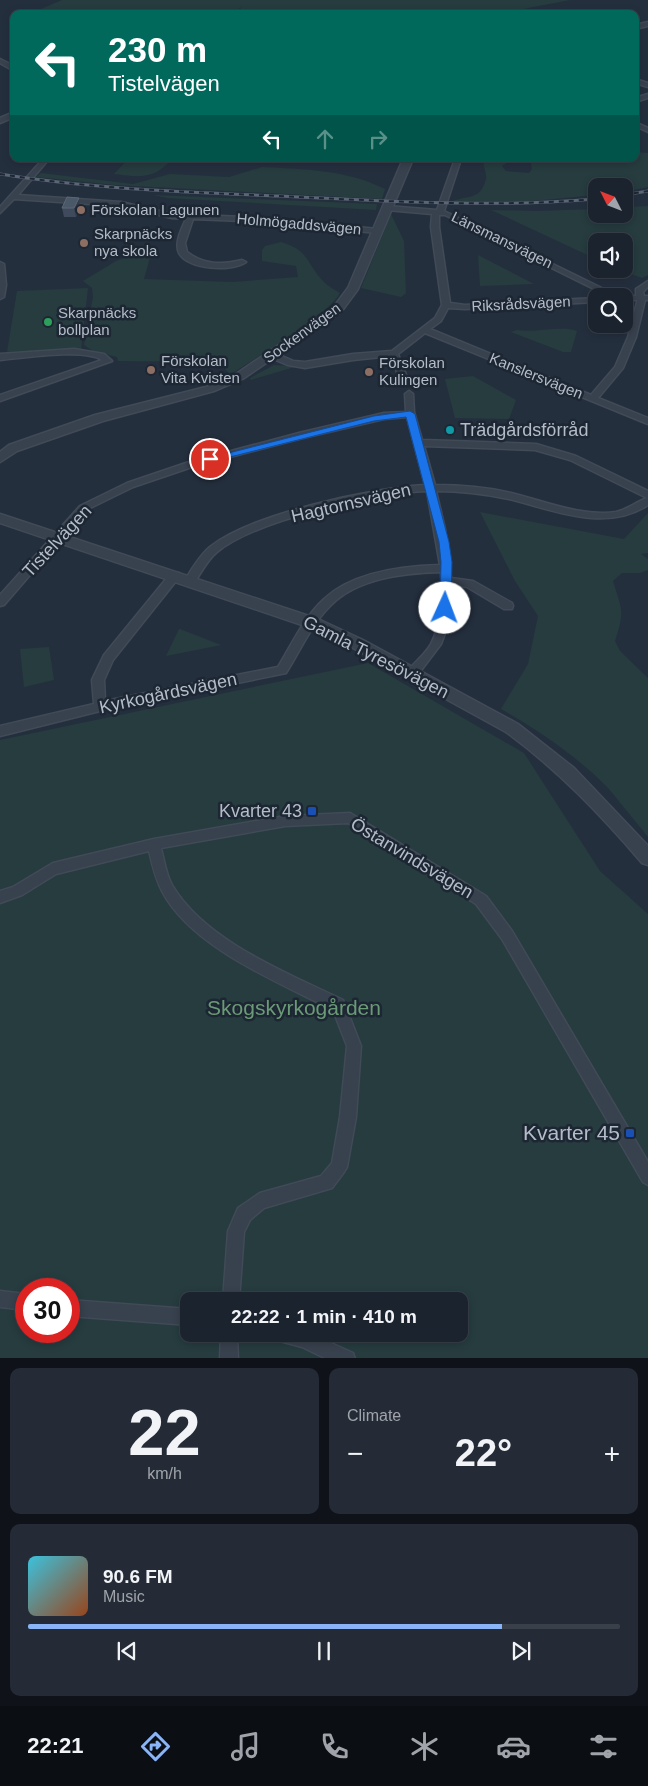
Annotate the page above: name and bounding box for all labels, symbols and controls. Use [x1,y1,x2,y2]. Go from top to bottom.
icon: left [25,30,90,95]
text: 230 m [108,30,207,69]
text: Tistelvägen [108,71,220,96]
icon: left [258,125,286,153]
icon: ahead [311,125,339,153]
icon: right [364,125,392,153]
north arrow [588,178,632,222]
map controls [588,178,633,333]
place label: Förskolan Lagunen [91,201,219,218]
marker: Förskolan Lagunen [75,204,87,216]
street label: Länsmansvägen [449,208,555,271]
street label: Holmögaddsvägen [236,210,362,237]
place label: Skarpnäcks nya skola [94,225,172,259]
button: sound [588,233,633,278]
marker: Skarpnäcks nya skola [78,237,90,249]
button: search [588,288,633,333]
street label: Riksrådsvägen [471,292,571,315]
street label: Sockenvägen [260,299,343,366]
place label: Skarpnäcks bollplan [58,304,136,338]
marker: Skarpnäcks bollplan [42,316,54,328]
street label: Kanslersvägen [487,349,585,402]
place label: Förskolan Vita Kvisten [161,352,240,386]
place label: Förskolan Kulingen [379,354,445,388]
marker: Förskolan Vita Kvisten [145,364,157,376]
marker: Förskolan Kulingen [363,366,375,378]
place label: Trädgårdsförråd [460,420,588,440]
marker: Trädgårdsförråd [444,424,456,436]
pin [189,438,231,480]
icon: arrive [196,445,224,473]
street label: Hagtornsvägen [289,480,413,526]
street label: Tistelvägen [19,501,95,581]
position arrow [418,581,470,633]
street label: Gamla Tyresövägen [300,612,452,702]
street label: Kyrkogårdsvägen [97,669,239,717]
place label: Kvarter 43 [219,801,302,821]
marker: Kvarter 43 [306,805,318,817]
street label: Östanvindsvägen [347,814,477,902]
park label: Skogskyrkogården [207,996,381,1019]
place label: Kvarter 45 [523,1121,620,1144]
marker: Kvarter 45 [624,1127,636,1139]
speed limit sign: 30 [15,1278,80,1343]
text: 22:22 · 1 min · 410 m [231,1306,417,1327]
text: 22 [128,1396,201,1469]
text: Climate [347,1407,401,1424]
text: 22° [455,1432,512,1474]
text: − [347,1438,363,1469]
text: + [604,1438,620,1469]
text: km/h [147,1465,182,1482]
text: 90.6 FM [103,1566,173,1587]
text: Music [103,1588,145,1605]
icon: previous [113,1637,141,1665]
icon: pause [310,1637,338,1665]
icon: next [507,1637,535,1665]
icon: directions [138,1729,173,1764]
icon: music [228,1729,263,1764]
icon: phone [317,1729,352,1764]
icon: climate [407,1729,442,1764]
icon: car [496,1729,531,1764]
icon: filters [586,1729,621,1764]
text: 22:21 [27,1733,84,1758]

